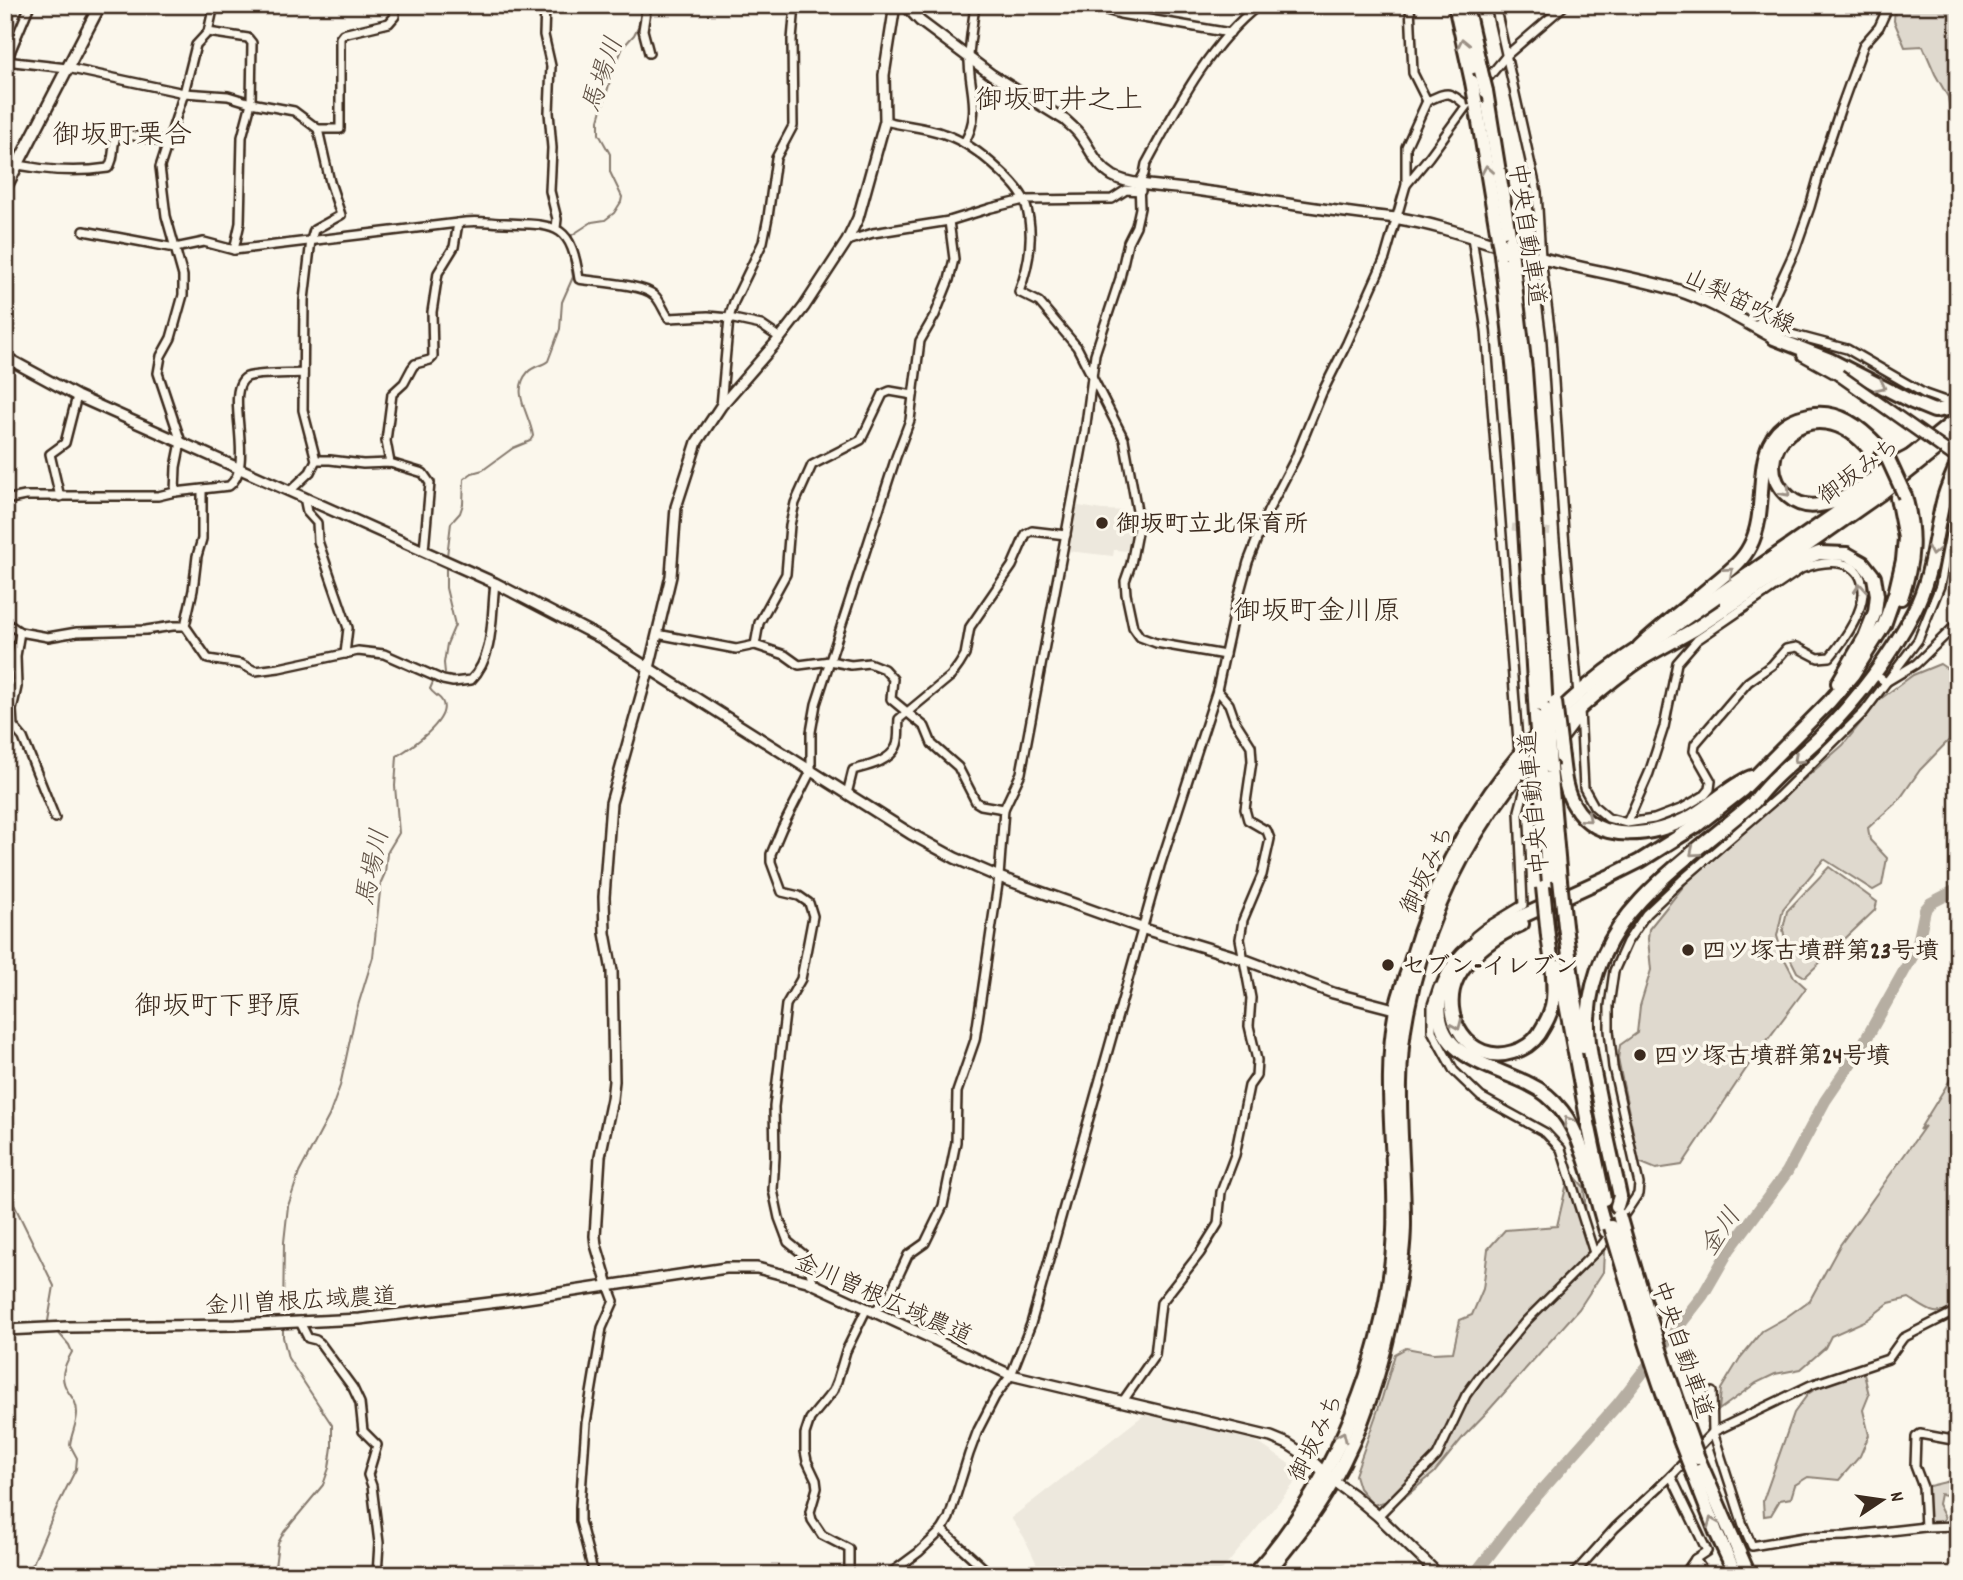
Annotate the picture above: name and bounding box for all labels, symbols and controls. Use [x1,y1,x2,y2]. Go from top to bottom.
water label: 馬場川 [574,32,635,118]
one-way arrow [1457,37,1472,49]
district label: 御坂町井之上 [975,83,1143,123]
district label: 御坂町栗合 [52,118,192,158]
street label: 中央自動車道 [1498,161,1552,308]
one-way arrow [1480,164,1495,176]
street label: 山梨笛吹線 [1677,261,1800,344]
one-way arrow [1874,377,1886,391]
street label: 御坂みち [1812,430,1908,515]
one-way arrow [1778,484,1790,497]
place label: 御坂町立北保育所 [1116,509,1308,543]
marker: 御坂町立北保育所 [1094,515,1110,531]
one-way arrow [1926,545,1941,557]
one-way arrow [1721,567,1733,580]
one-way arrow [1853,582,1868,593]
district label: 御坂町金川原 [1233,594,1401,634]
street label: 中央自動車道 [1513,730,1559,876]
one-way arrow [1793,750,1806,763]
one-way arrow [1579,810,1592,823]
street label: 御坂みち [1393,820,1464,921]
water label: 馬場川 [348,826,401,910]
one-way arrow [1690,844,1703,856]
place label: 四ツ塚古墳群第23号墳 [1702,936,1939,970]
marker: 四ツ塚古墳群第23号墳 [1680,942,1696,958]
place label: セブン-イレブン [1402,951,1578,985]
marker: セブン-イレブン [1380,957,1396,973]
district label: 御坂町下野原 [134,989,302,1029]
one-way arrow [1449,1018,1463,1030]
place label: 四ツ塚古墳群第24号墳 [1654,1041,1890,1075]
marker: 四ツ塚古墳群第24号墳 [1632,1047,1648,1063]
one-way arrow [1564,1115,1577,1128]
water label: 金川 [1692,1201,1752,1265]
street label: 金川曽根広域農道 [788,1246,977,1355]
street label: 中央自動車道 [1641,1276,1720,1424]
street label: 金川曽根広域農道 [204,1281,398,1325]
street label: 御坂みち [1282,1388,1354,1488]
one-way arrow [1334,1431,1348,1443]
north arrow [1848,1464,1918,1534]
text: N [1881,1489,1909,1505]
one-way arrow [1707,1516,1721,1528]

